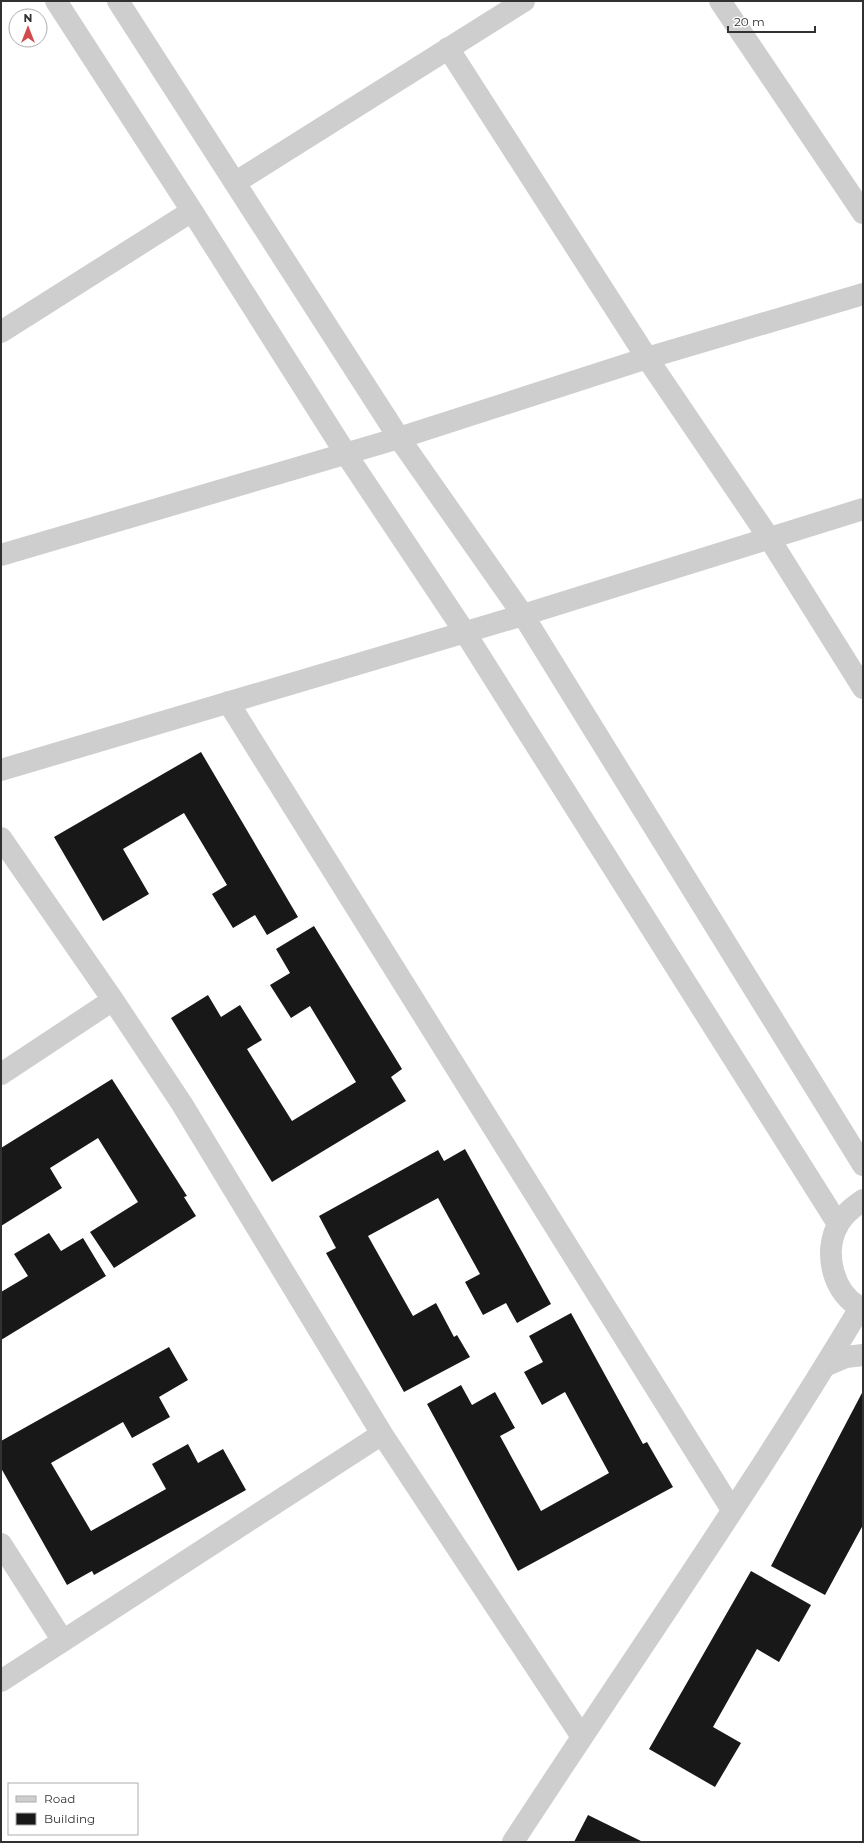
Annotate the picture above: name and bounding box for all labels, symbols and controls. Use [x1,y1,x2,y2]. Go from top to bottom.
north arrow [8,8,48,48]
scale bar [728,8,815,34]
text: N [24,11,32,25]
text: 20 m [734,14,765,29]
legend [8,1783,138,1835]
text: Road [44,1791,75,1806]
text: Building [44,1811,95,1826]

